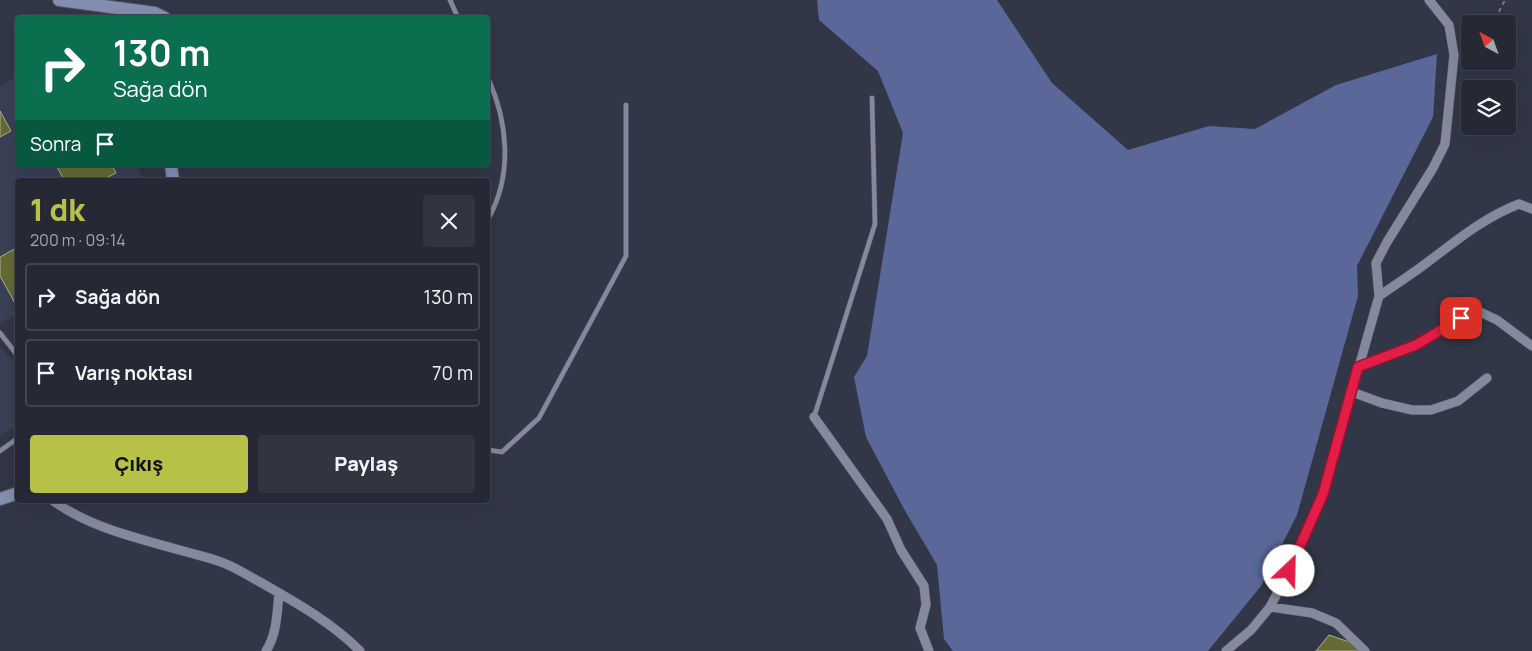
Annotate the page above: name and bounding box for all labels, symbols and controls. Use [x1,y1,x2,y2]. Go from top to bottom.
north arrow [1461,15,1516,70]
map controls [1461,15,1516,135]
text: 130 m [113,29,210,77]
icon: right [30,35,95,100]
text: Sağa dön [113,74,208,104]
button: layers [1461,80,1516,135]
icon: arrive [91,130,119,158]
text: Sonra [30,131,81,157]
text: 1 dk [30,189,85,230]
button: close [423,195,475,247]
text: 200 m · 09:14 [30,229,126,251]
icon: right [32,283,60,311]
text: Sağa dön [75,284,160,310]
text: 130 m [424,284,473,310]
pin [1440,297,1482,339]
icon: arrive [1447,304,1475,332]
icon: arrive [32,359,60,387]
text: Varış noktası [75,360,193,386]
text: 70 m [432,360,473,386]
button: Çıkış [30,435,248,493]
button: Paylaş [258,435,475,493]
position arrow [1262,544,1314,596]

